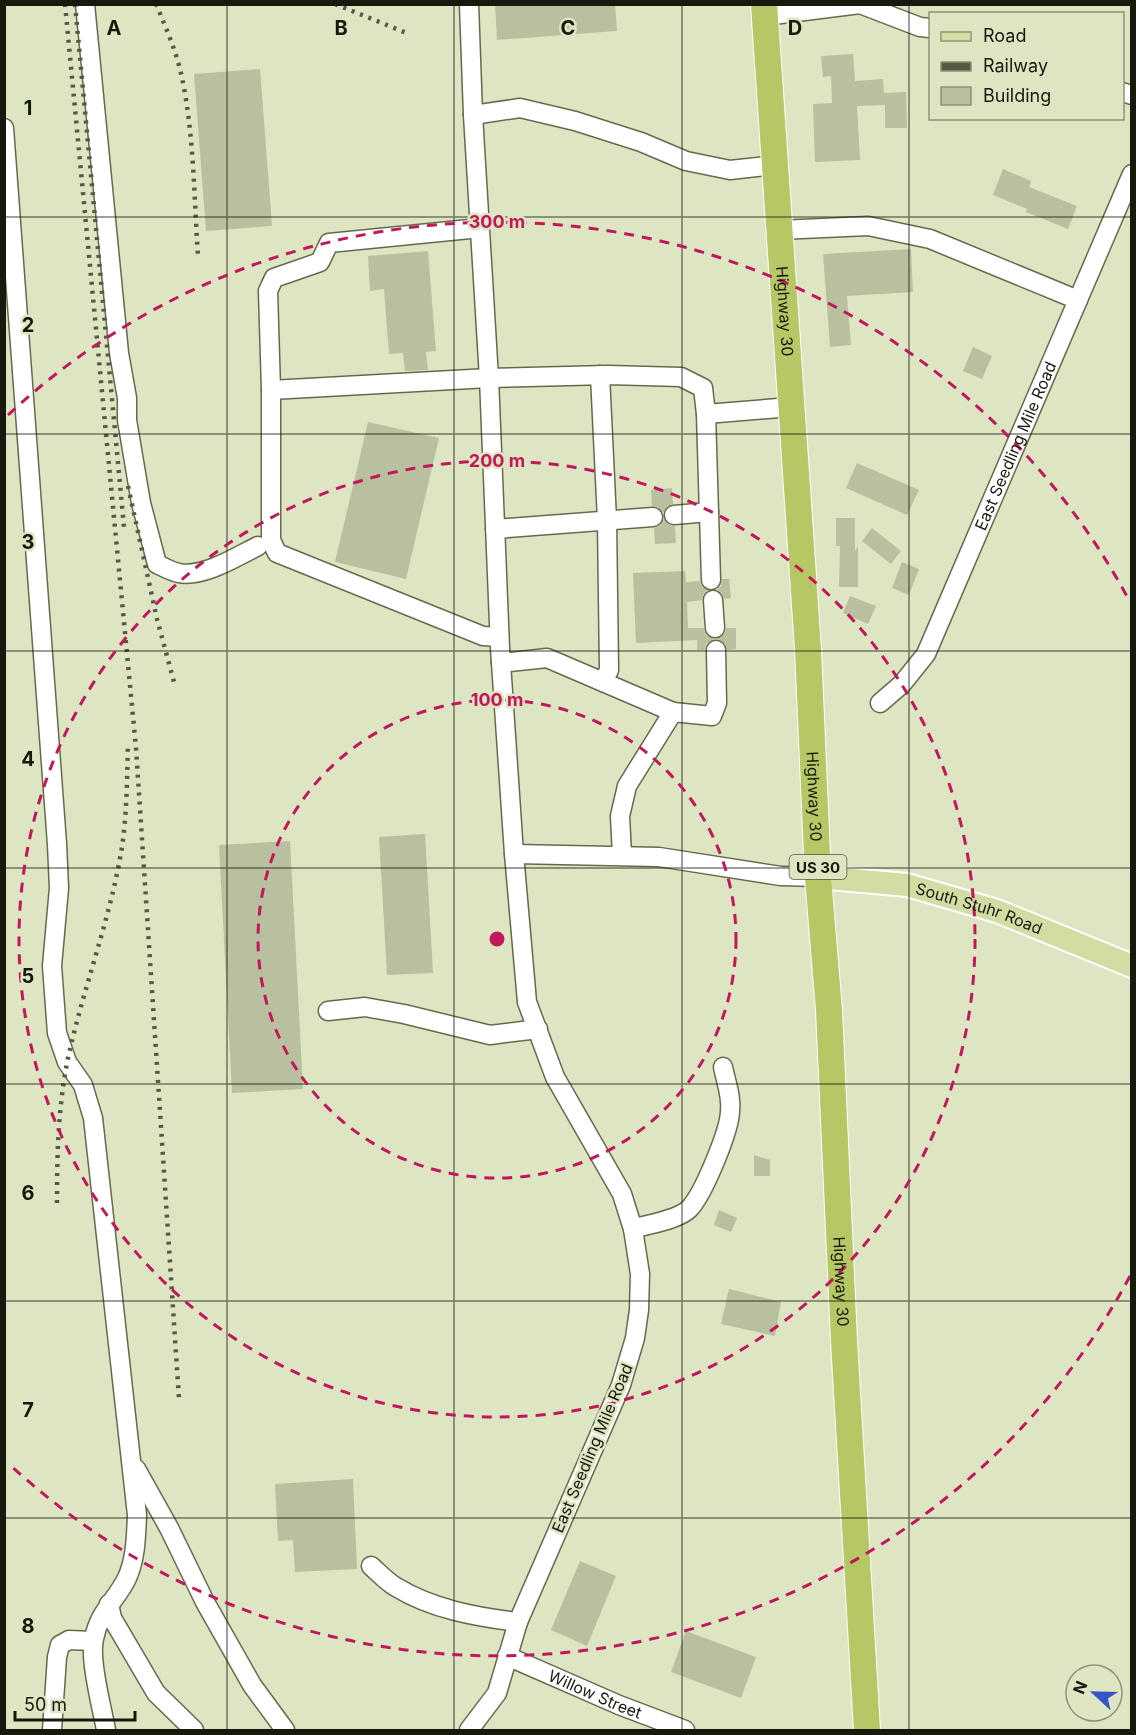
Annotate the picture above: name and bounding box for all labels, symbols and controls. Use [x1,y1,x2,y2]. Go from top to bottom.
legend [929,12,1124,120]
text: A [107,16,122,40]
text: B [334,16,348,40]
text: C [561,16,575,40]
text: D [788,16,802,40]
text: Road [983,25,1026,46]
text: Railway [983,55,1048,76]
text: Building [983,85,1051,106]
text: 1 [24,96,32,120]
text: 300 m [469,211,525,232]
street label: Highway 30 [772,266,798,357]
text: 2 [22,313,34,337]
street label: East Seedling Mile Road [970,358,1060,533]
text: 200 m [469,450,525,471]
text: 3 [22,530,34,554]
text: 100 m [471,689,523,710]
text: 4 [21,747,35,771]
street label: Highway 30 [802,751,826,842]
road number: US 30 [790,855,846,879]
street label: South Stuhr Road [913,878,1045,938]
centre of rings [487,929,507,949]
text: 5 [22,964,34,988]
text: 6 [22,1181,35,1205]
street label: Highway 30 [829,1236,853,1327]
street label: East Seedling Mile Road [547,1360,637,1536]
text: 7 [22,1398,34,1422]
text: 8 [21,1614,35,1638]
north arrow [1064,1663,1124,1723]
street label: Willow Street [545,1665,644,1723]
text: N [1069,1678,1092,1697]
scale bar [15,1684,135,1722]
text: 50 m [24,1694,67,1715]

